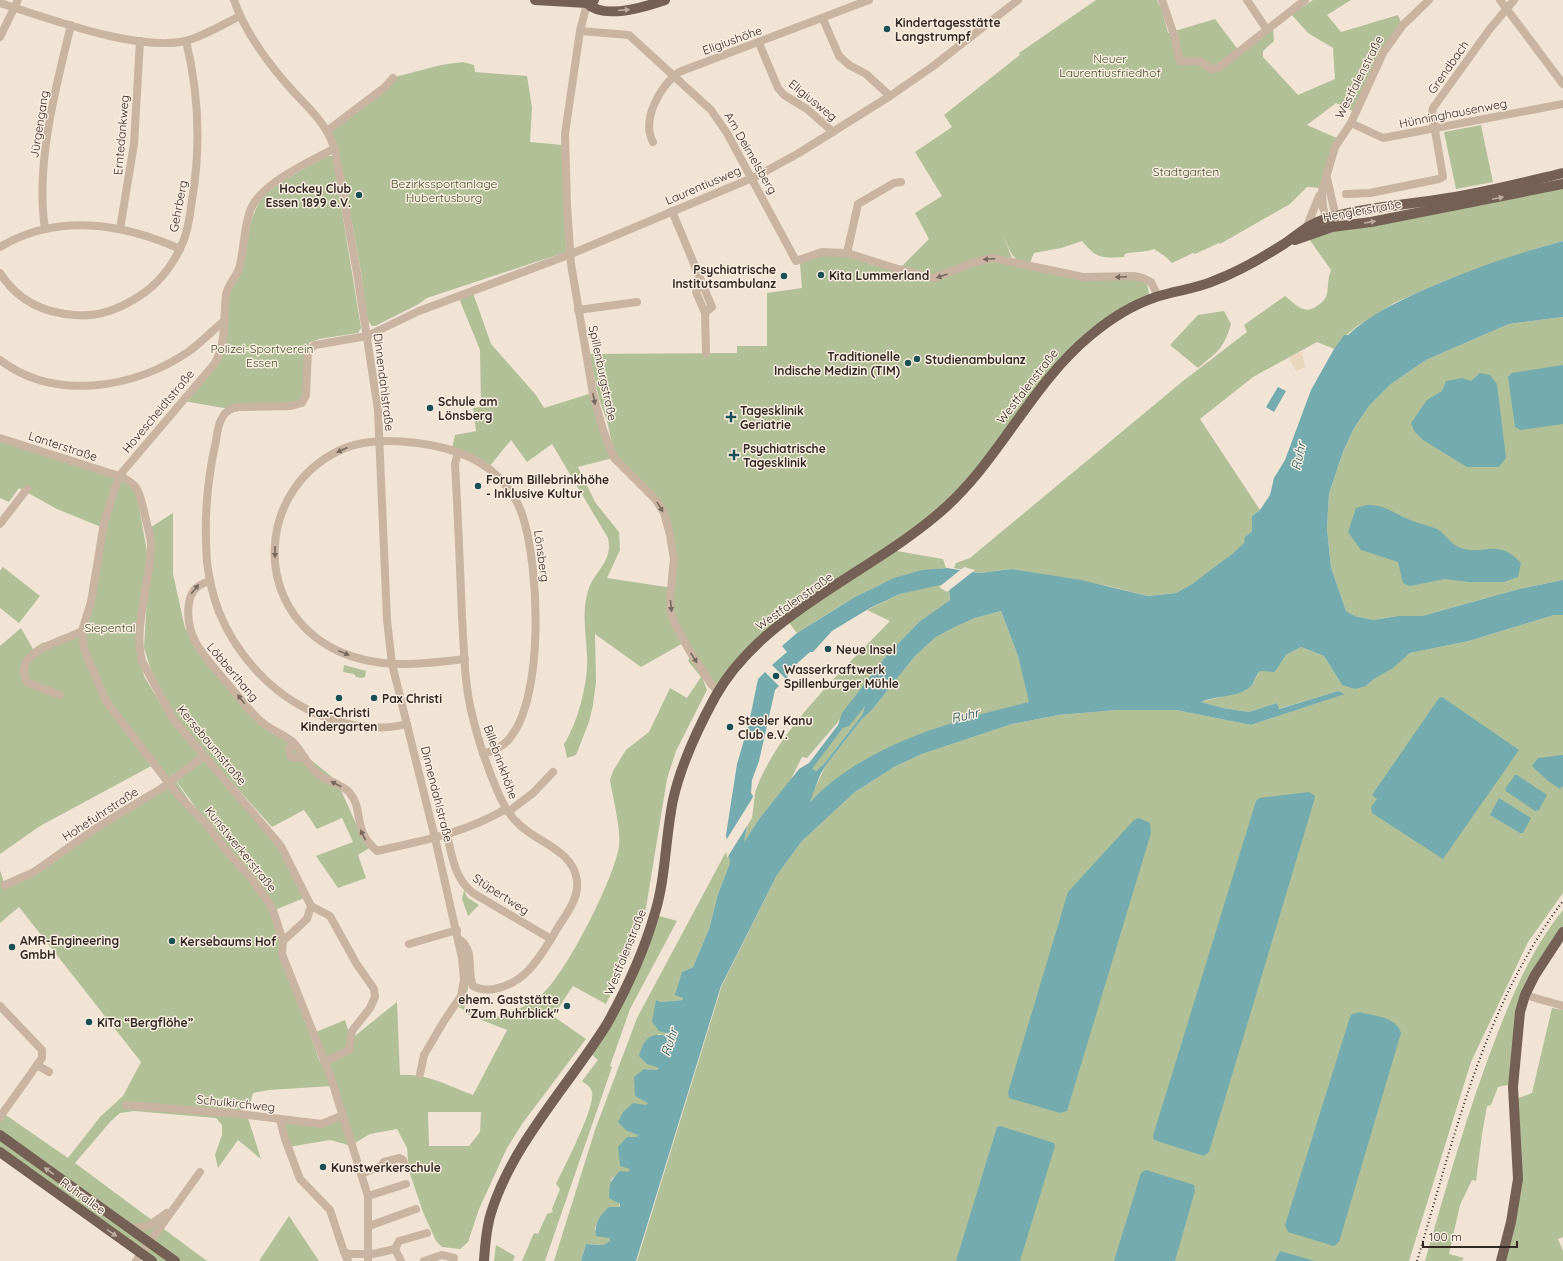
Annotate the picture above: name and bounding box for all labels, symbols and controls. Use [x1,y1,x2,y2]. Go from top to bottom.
one-way arrow [617,7,630,13]
place label: Kindertagesstätte Langstrumpf [895,15,1000,44]
street label: Eligiushöhe [700,22,764,58]
marker: Kindertagesstätte Langstrumpf [882,24,892,34]
street label: Westfalenstraße [1332,33,1386,121]
street label: Grendbach [1424,38,1472,96]
park label: Neuer Laurentiusfriedhof [1059,51,1161,80]
street label: Eligiusweg [786,76,840,124]
street label: Jürgengang [26,89,52,159]
street label: Erntedankweg [110,94,132,176]
street label: Hünninghausenweg [1398,95,1508,131]
street label: Am Deimelsberg [721,109,781,197]
street label: Laurentiusweg [663,162,743,208]
park label: Stadtgarten [1153,164,1219,179]
park label: Bezirkssportanlage Hubertusburg [391,176,498,205]
street label: Gehrberg [166,179,190,233]
place label: Hockey Club Essen 1899 e.V. [266,181,351,210]
marker: Hockey Club Essen 1899 e.V. [354,190,364,200]
one-way arrow [1492,195,1504,201]
street label: Henglerstraße [1322,196,1403,224]
one-way arrow [1364,219,1376,225]
one-way arrow [983,256,995,263]
place label: Psychiatrische Institutsambulanz [672,262,776,291]
place label: Kita Lummerland [829,268,929,283]
marker: Kita Lummerland [816,270,826,280]
marker: Psychiatrische Institutsambulanz [779,271,789,281]
one-way arrow [935,273,947,279]
one-way arrow [1115,273,1127,280]
street label: Spillenburgstraße [586,324,620,422]
street label: Dinnendahlstraße [371,332,397,432]
park label: Polizei-Sportverein Essen [211,341,313,370]
street label: Westfalenstraße [993,345,1061,426]
place label: Traditionelle Indische Medizin (TIM) [774,349,900,378]
place label: Studienambulanz [925,352,1026,367]
marker: Studienambulanz [912,354,922,364]
marker: Traditionelle Indische Medizin (TIM) [903,358,913,368]
street label: Hovescheidtstraße [119,366,197,456]
one-way arrow [592,393,598,405]
place label: Schule am Lönsberg [438,394,498,423]
marker: Schule am Lönsberg [425,403,435,413]
place label: Tagesklinik Geriatrie [740,403,804,432]
marker: Tagesklinik Geriatrie [725,411,737,423]
street label: Lanterstraße [27,428,100,464]
water label: Ruhr [1287,439,1309,472]
place label: Psychiatrische Tagesklinik [743,441,826,470]
one-way arrow [336,447,348,453]
marker: Psychiatrische Tagesklinik [728,449,740,461]
place label: Forum Billebrinkhöhe - Inklusive Kultur [486,472,609,501]
marker: Forum Billebrinkhöhe - Inklusive Kultur [473,481,483,491]
one-way arrow [657,501,664,513]
street label: Lönsberg [531,529,553,583]
one-way arrow [272,546,278,559]
street label: Westfalenstraße [752,569,836,633]
one-way arrow [191,584,200,595]
one-way arrow [667,600,674,612]
park label: Siepental [84,620,136,635]
street label: Löbberthang [204,640,262,704]
place label: Neue Insel [836,642,896,657]
marker: Neue Insel [823,644,833,654]
one-way arrow [338,650,350,656]
one-way arrow [690,653,698,663]
place label: Wasserkraftwerk Spillenburger Mühle [784,662,899,691]
marker: Wasserkraftwerk Spillenburger Mühle [771,671,781,681]
place label: Pax Christi [382,691,442,706]
marker: Pax-Christi Kindergarten [334,693,344,703]
marker: Pax Christi [369,693,379,703]
one-way arrow [236,694,245,705]
street label: Kersebaumstraße [174,702,250,788]
water label: Ruhr [949,704,983,726]
place label: Pax-Christi Kindergarten [301,705,377,734]
place label: Steeler Kanu Club e.V. [738,713,813,742]
marker: Steeler Kanu Club e.V. [725,722,735,732]
street label: Billebrinkhöhe [481,723,521,801]
street label: Dinnendahlstraße [418,744,456,844]
one-way arrow [331,781,342,787]
street label: Hohefuhrstraße [59,784,141,844]
street label: Kunstwerkerstraße [202,803,280,895]
one-way arrow [360,829,366,840]
street label: Stüpertweg [470,870,532,918]
street label: Westfalenstraße [601,907,649,997]
place label: AMR-Engineering GmbH [20,933,119,962]
place label: Kersebaums Hof [180,934,277,949]
marker: Kersebaums Hof [167,936,177,946]
marker: AMR-Engineering GmbH [7,942,17,952]
place label: ehem. Gaststätte "Zum Ruhrblick" [458,992,559,1021]
marker: ehem. Gaststätte "Zum Ruhrblick" [562,1001,572,1011]
place label: KiTa “Bergflöhe” [97,1015,194,1030]
marker: KiTa “Bergflöhe” [84,1017,94,1027]
water label: Ruhr [657,1024,682,1058]
street label: Schulkirchweg [196,1091,276,1115]
place label: Kunstwerkerschule [331,1160,441,1175]
marker: Kunstwerkerschule [318,1162,328,1172]
one-way arrow [44,1167,55,1175]
street label: Ruhrallee [57,1175,109,1218]
scale bar [1423,1223,1517,1249]
one-way arrow [107,1229,117,1237]
text: 100 m [1429,1229,1462,1244]

